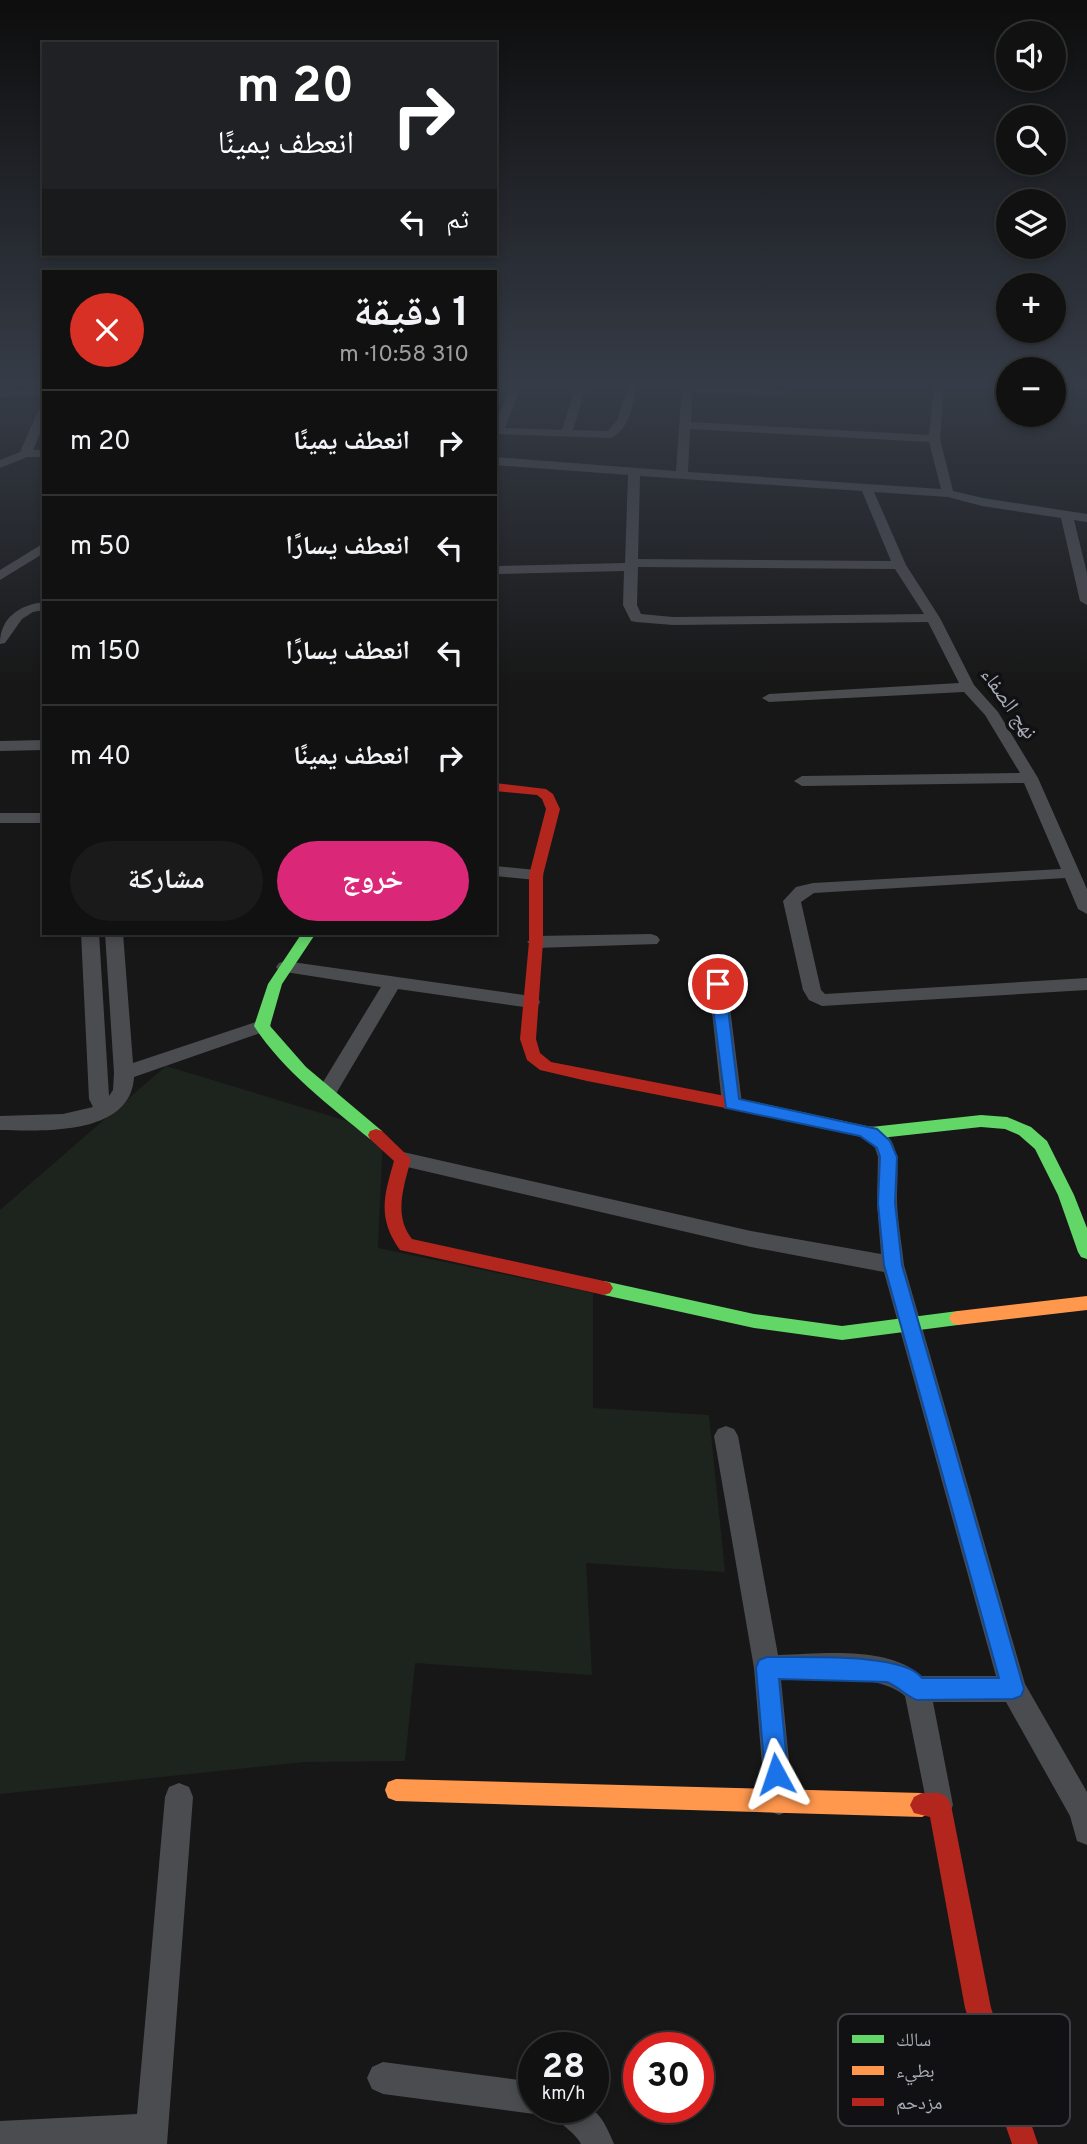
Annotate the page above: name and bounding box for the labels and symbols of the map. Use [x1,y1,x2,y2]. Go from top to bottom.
street label: نهج الصفاء [974,663,1042,745]
pin [688,954,748,1014]
position arrow [739,1737,813,1811]
legend [838,2014,1070,2126]
text: سالك [896,2029,931,2053]
speed limit sign: 30 [623,2032,714,2123]
text: بطيء [896,2060,935,2086]
text: مزدحم [896,2092,942,2116]

